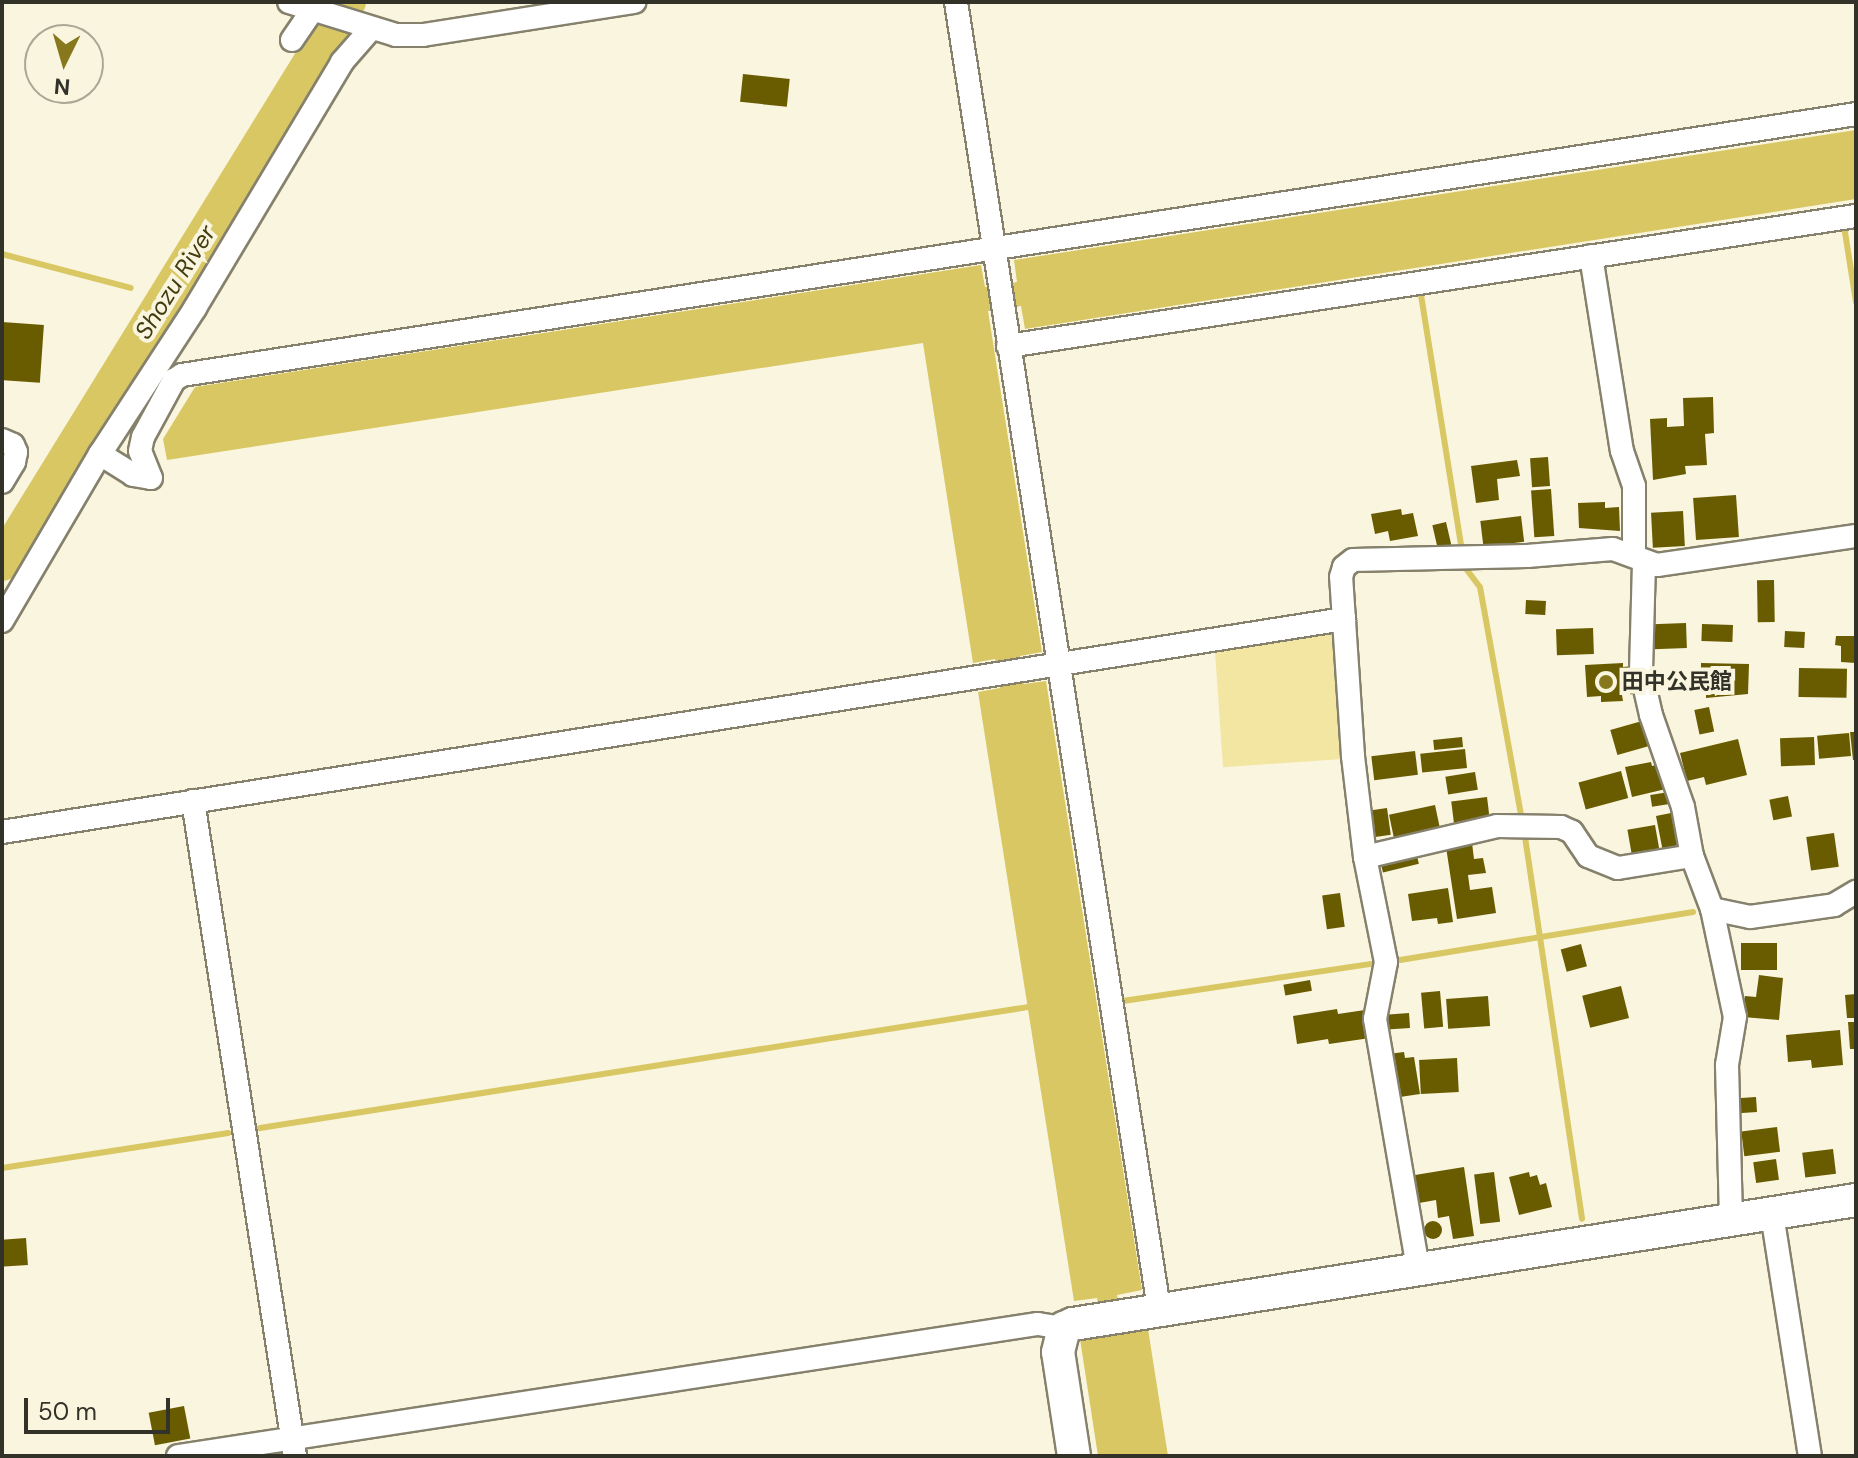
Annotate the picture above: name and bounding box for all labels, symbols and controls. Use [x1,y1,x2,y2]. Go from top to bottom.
north arrow [24,24,104,104]
text: N [53,71,71,102]
water label: Shozu River [129,220,221,344]
place label: 田中公民館 [1622,669,1732,695]
marker: 田中公民館 [1597,673,1615,691]
scale bar [28,1382,174,1432]
text: 50 m [38,1396,97,1427]

